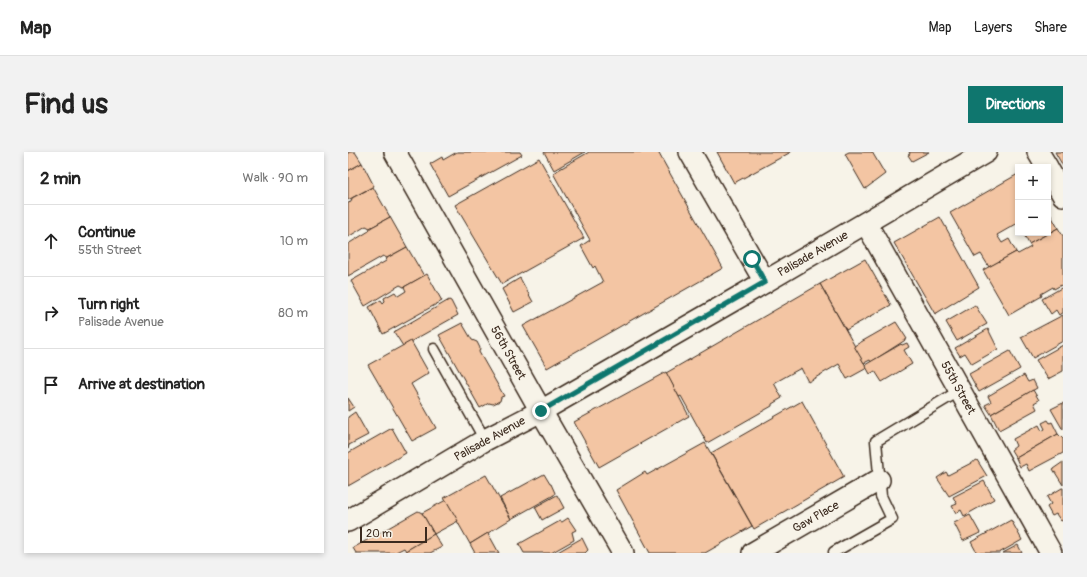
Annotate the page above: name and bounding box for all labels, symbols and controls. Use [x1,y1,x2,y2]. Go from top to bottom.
text: Map [20,16,51,40]
text: Map [929,19,952,36]
text: Layers [974,19,1012,36]
text: Share [1034,19,1067,36]
button: Directions [968,86,1063,123]
text: Find us [24,87,108,122]
map controls [1015,164,1051,236]
button: + [1015,164,1051,200]
text: 2 min [40,168,81,189]
text: Walk · 90 m [243,170,308,186]
button: − [1015,200,1051,236]
text: Continue [78,223,136,242]
street label: Palisade Avenue [775,228,851,280]
icon: ahead [40,230,62,252]
text: 10 m [280,233,308,249]
text: 55th Street [78,242,142,258]
route start [743,250,761,268]
text: Turn right [78,295,139,314]
icon: right [40,302,62,324]
text: 80 m [278,305,308,321]
text: Palisade Avenue [78,314,164,330]
street label: 56th Street [487,324,529,383]
street label: 55th Street [937,359,979,417]
icon: arrive [40,374,62,396]
text: Arrive at destination [78,375,205,394]
route end [532,402,550,420]
street label: Palisade Avenue [452,413,528,465]
street label: Gaw Place [790,498,842,536]
scale bar [360,525,427,544]
text: 20 m [366,527,392,540]

